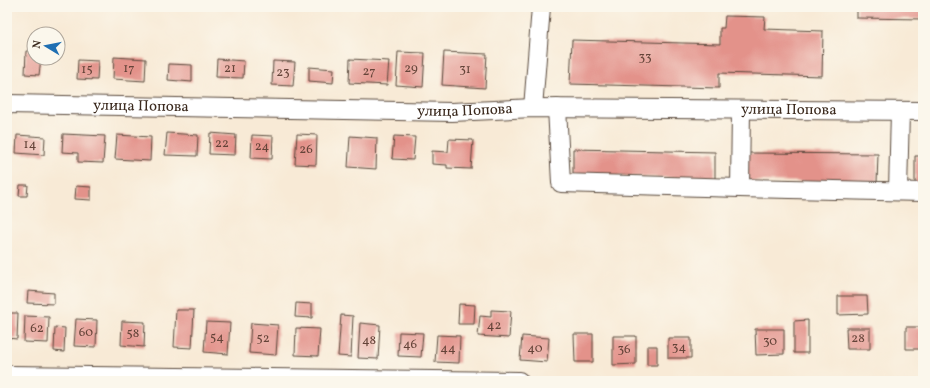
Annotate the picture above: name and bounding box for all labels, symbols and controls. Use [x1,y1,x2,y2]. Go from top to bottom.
north arrow [26,26,66,66]
text: N [30,39,46,50]
house number: 33 [638,49,652,67]
house number: 17 [123,60,135,78]
house number: 21 [224,60,236,78]
house number: 29 [404,60,418,78]
house number: 15 [81,61,93,79]
house number: 31 [459,61,471,79]
house number: 27 [363,63,375,81]
house number: 23 [276,64,290,82]
street label: улица Попова [93,95,189,118]
street label: улица Попова [417,99,513,123]
street label: улица Попова [741,99,837,121]
house number: 22 [215,135,229,153]
house number: 14 [24,136,37,154]
house number: 24 [255,138,269,156]
house number: 26 [299,141,313,159]
house number: 42 [487,317,501,335]
house number: 62 [30,320,44,338]
house number: 60 [79,324,93,342]
house number: 58 [127,325,139,343]
house number: 54 [210,329,224,347]
house number: 52 [256,330,270,348]
house number: 28 [851,330,865,348]
house number: 48 [362,332,376,350]
house number: 30 [763,333,777,351]
house number: 46 [403,336,418,354]
house number: 34 [672,339,686,357]
house number: 44 [440,340,456,358]
house number: 40 [527,340,543,358]
house number: 36 [617,341,631,359]

